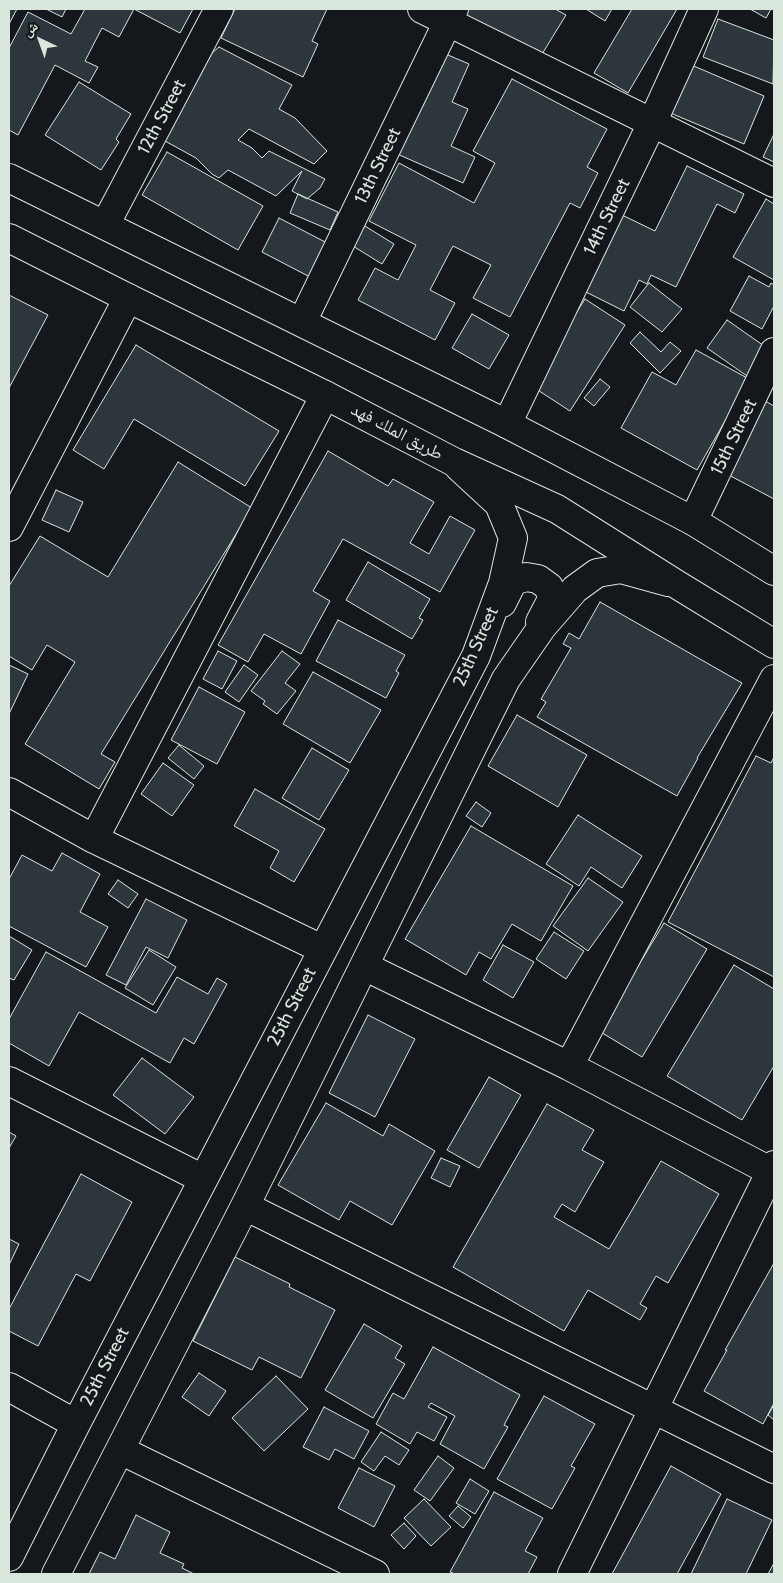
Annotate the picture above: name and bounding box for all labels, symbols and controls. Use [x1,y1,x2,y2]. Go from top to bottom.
north arrow [15,15,65,65]
text: ش [18,17,42,41]
street label: 12th Street [133,76,191,158]
street label: 13th Street [350,125,406,207]
street label: 14th Street [579,175,635,259]
street label: 15th Street [706,396,762,478]
street label: طريق الملك فهد [347,399,447,465]
street label: 25th Street [449,604,503,690]
street label: 25th Street [263,964,321,1050]
street label: 25th Street [76,1324,134,1410]

